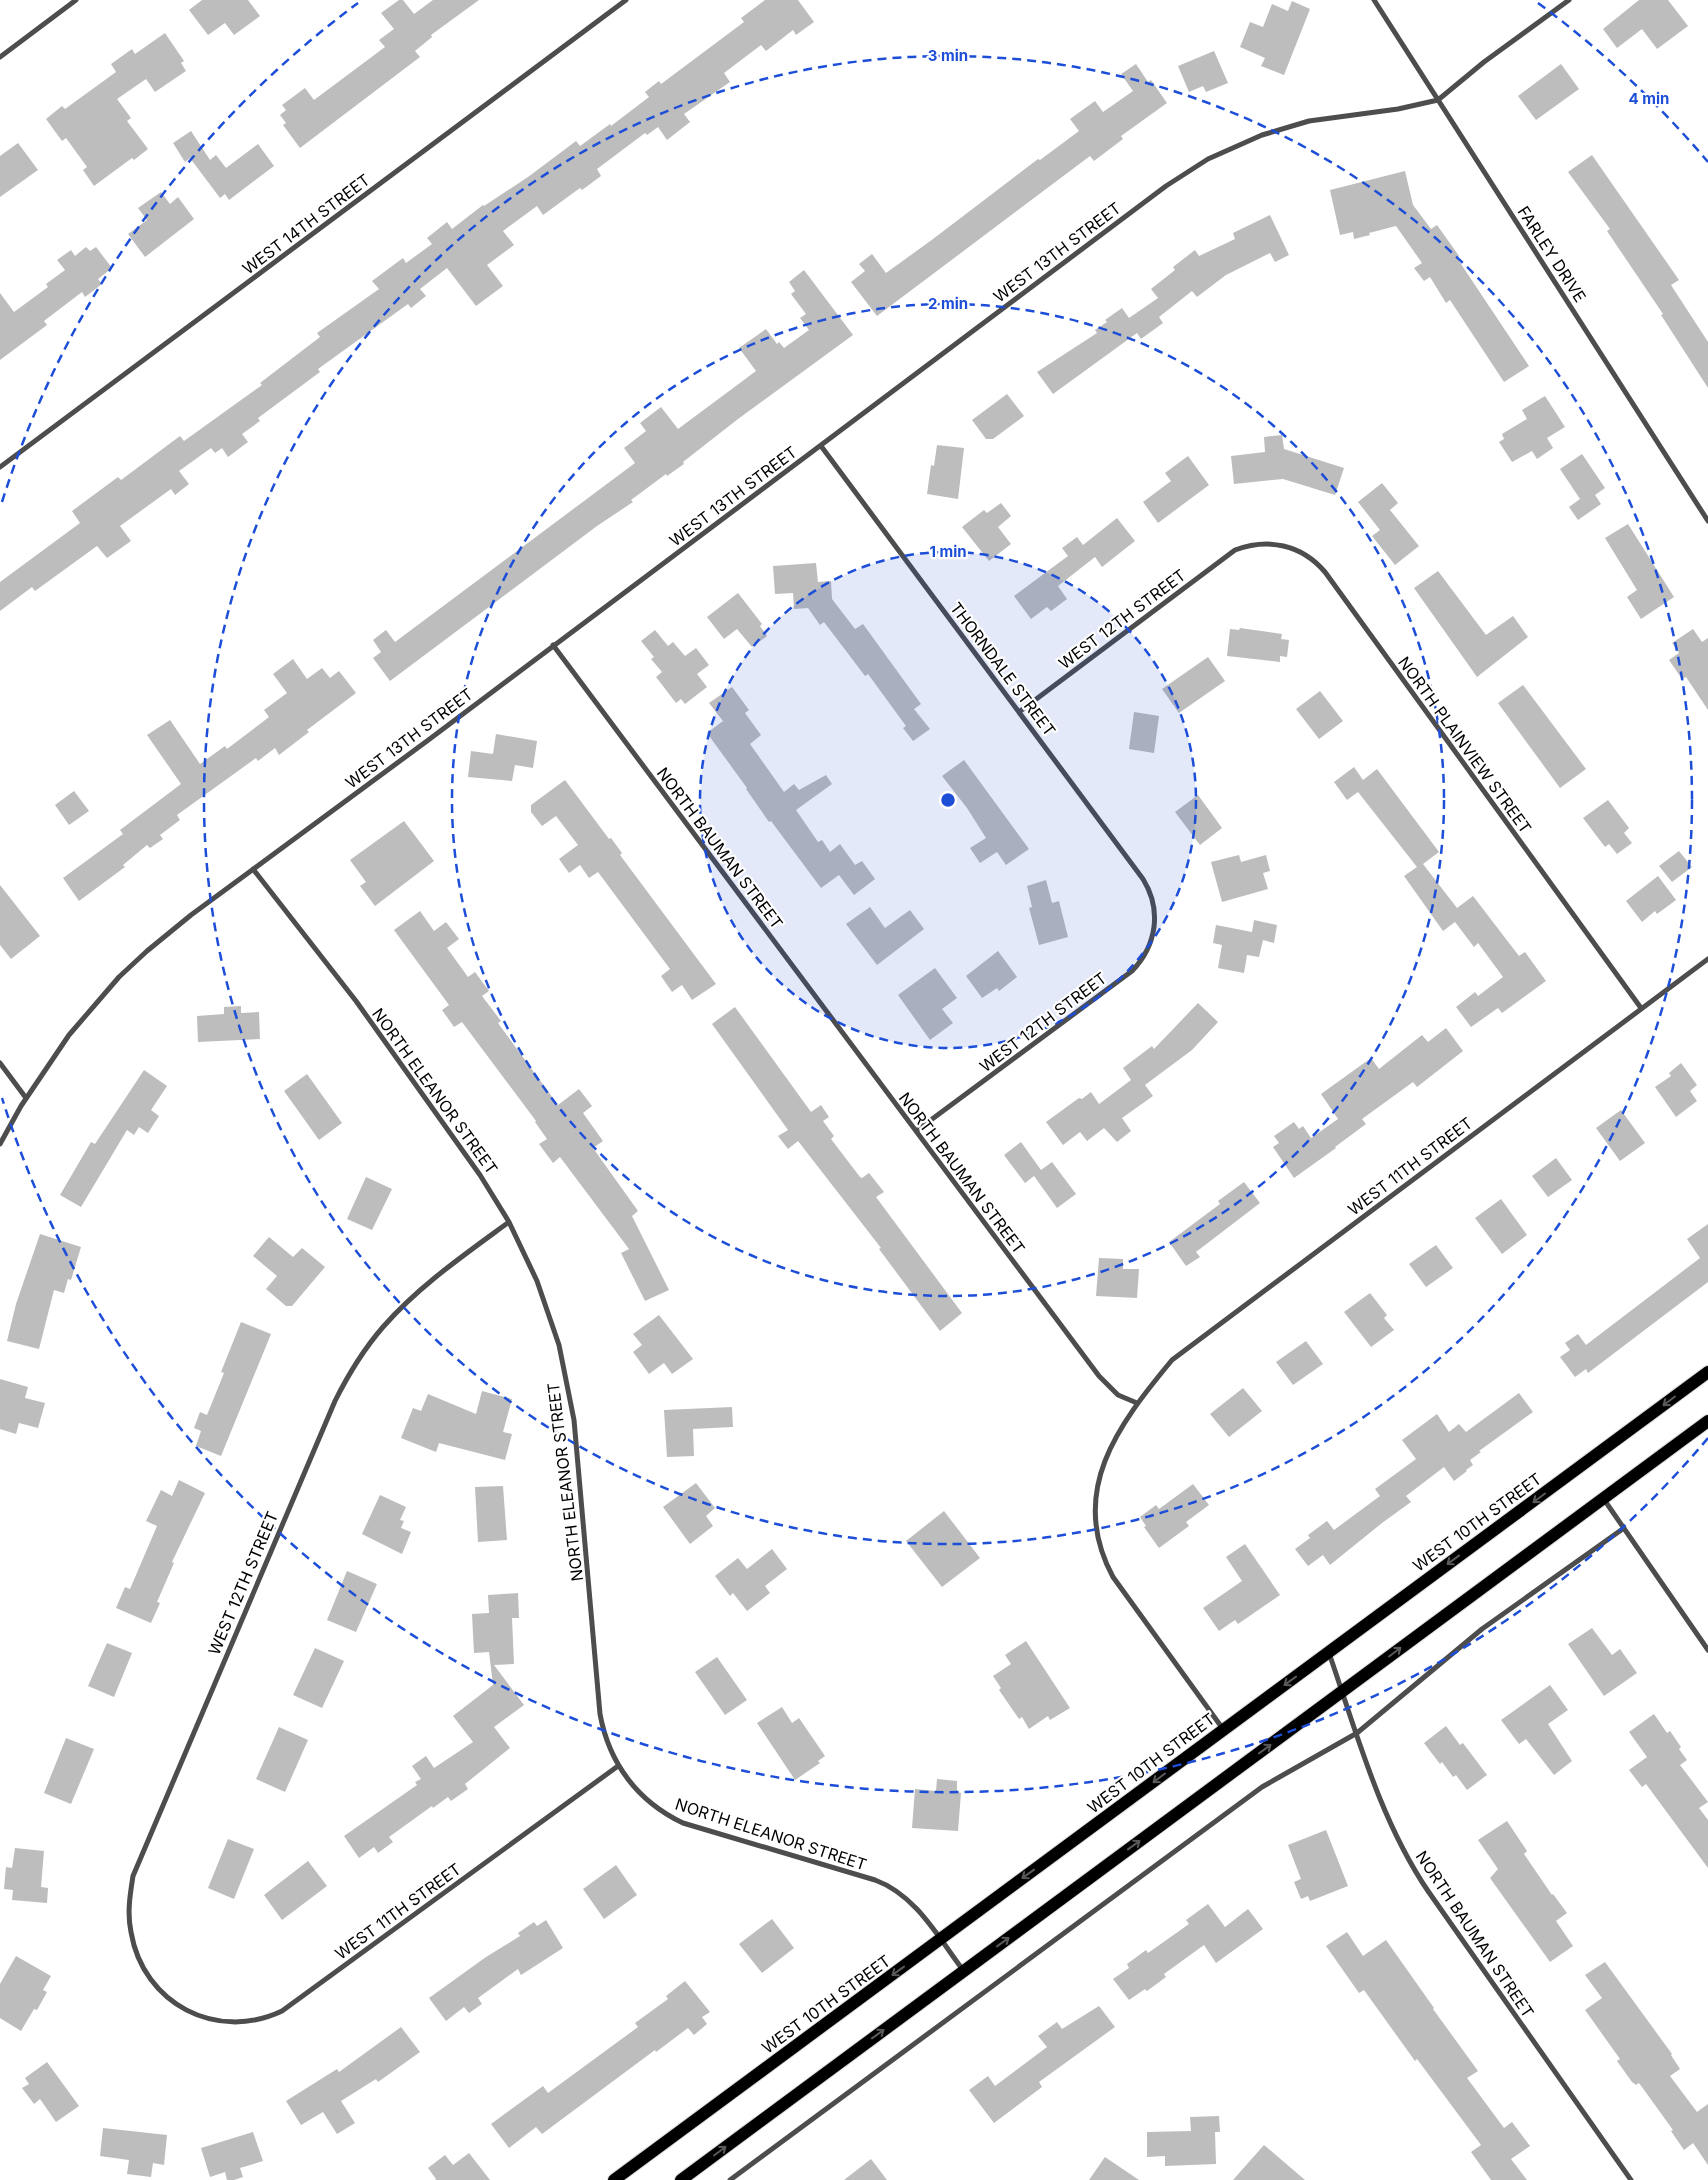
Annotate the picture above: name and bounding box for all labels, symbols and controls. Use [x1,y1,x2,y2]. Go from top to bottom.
text: 3 min [928,46,968,65]
text: 4 min [1629,89,1669,108]
street label: WEST 14TH STREET [238,170,374,278]
street label: WEST 13TH STREET [989,198,1125,306]
street label: FARLEY DRIVE [1514,202,1590,306]
text: 2 min [928,294,968,313]
street label: WEST 13TH STREET [665,442,801,550]
text: 1 min [929,542,967,561]
street label: WEST 12TH STREET [1055,565,1189,673]
street label: THORNDALE STREET [946,598,1060,740]
street label: NORTH PLAINVIEW STREET [1394,653,1536,837]
street label: WEST 13TH STREET [341,684,477,792]
street label: NORTH BAUMAN STREET [653,763,787,933]
centre of rings [939,791,957,809]
street label: WEST 12TH STREET [976,968,1110,1076]
street label: NORTH ELEANOR STREET [368,1004,502,1178]
street label: NORTH BAUMAN STREET [895,1088,1029,1258]
street label: WEST 11TH STREET [1344,1113,1476,1219]
street label: NORTH ELEANOR STREET [543,1381,587,1583]
one-way arrow [1662,1396,1676,1406]
street label: WEST 10TH STREET [1409,1469,1545,1575]
one-way arrow [1532,1492,1546,1503]
street label: WEST 12TH STREET [204,1508,282,1658]
one-way arrow [1446,1555,1460,1565]
one-way arrow [1388,1647,1402,1657]
one-way arrow [1283,1676,1297,1686]
street label: WEST 10TH STREET [1083,1709,1219,1817]
one-way arrow [1257,1743,1271,1754]
one-way arrow [1153,1772,1166,1783]
street label: NORTH ELEANOR STREET [673,1794,869,1874]
one-way arrow [1127,1840,1141,1850]
street label: NORTH BAUMAN STREET [1412,1847,1538,2021]
street label: WEST 11TH STREET [331,1859,465,1963]
one-way arrow [1021,1869,1035,1879]
one-way arrow [996,1936,1009,1947]
street label: WEST 10TH STREET [758,1951,894,2057]
one-way arrow [891,1966,905,1976]
one-way arrow [871,2028,884,2039]
one-way arrow [713,2146,727,2156]

